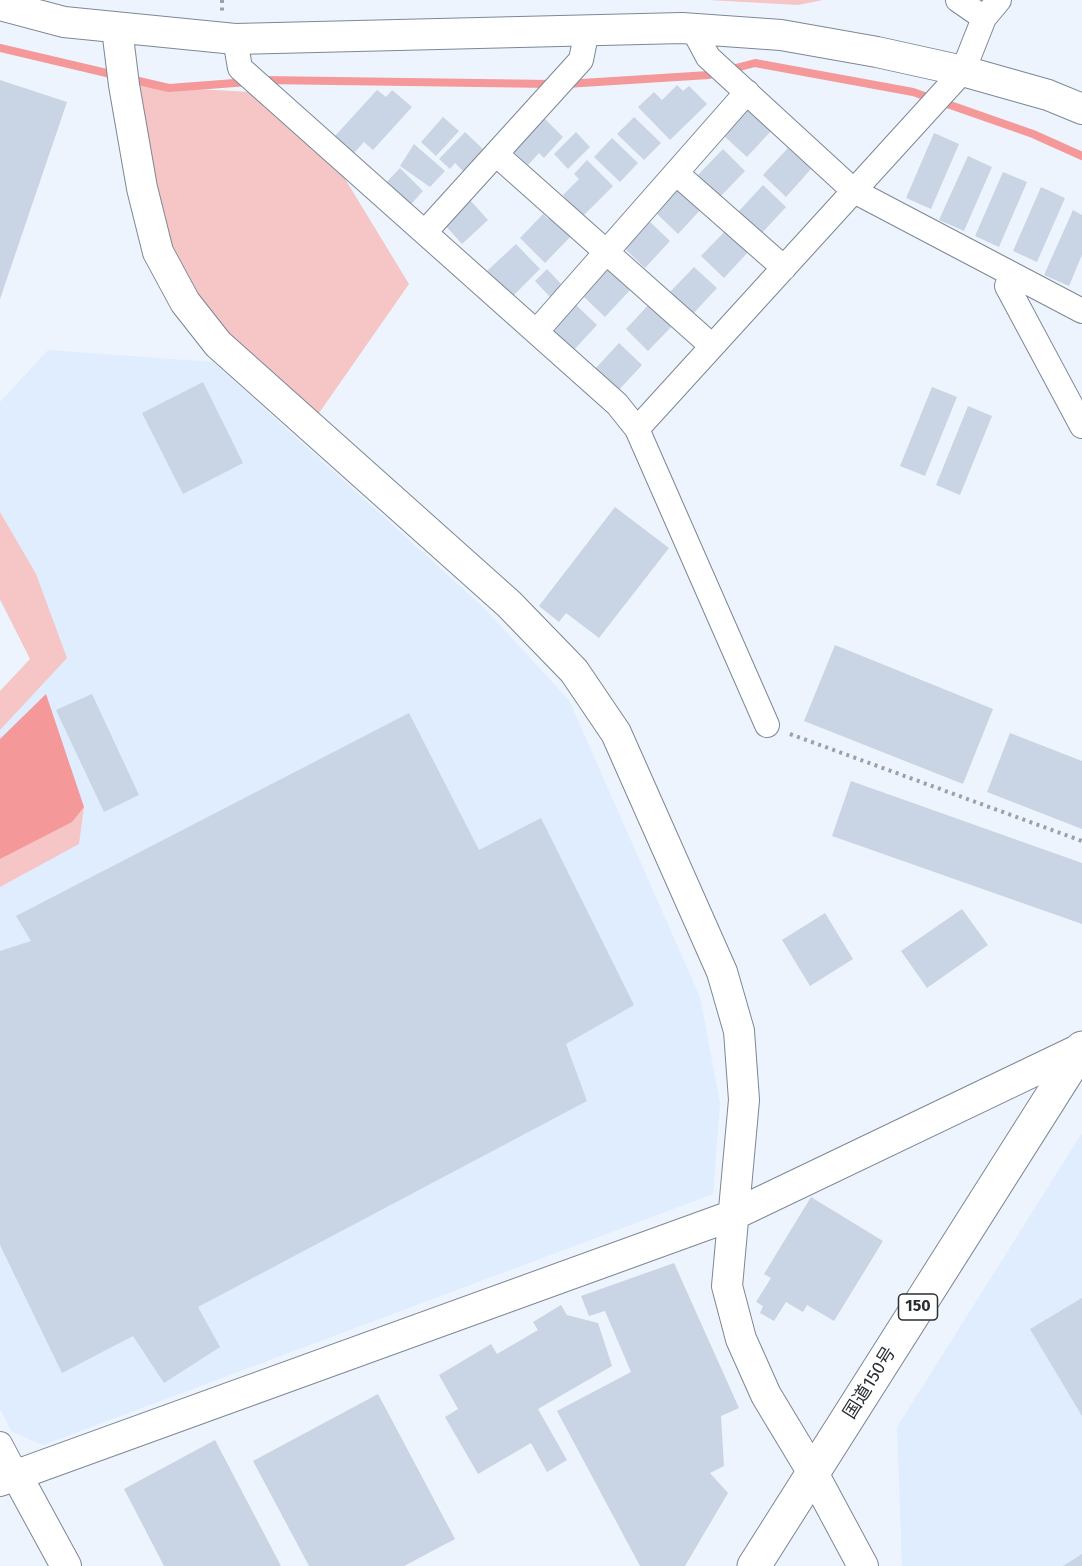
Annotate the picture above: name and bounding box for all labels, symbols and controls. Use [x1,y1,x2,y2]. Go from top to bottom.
road number: 150 [898,1294,938,1320]
street label: 国道150号 [839,1343,901,1423]

